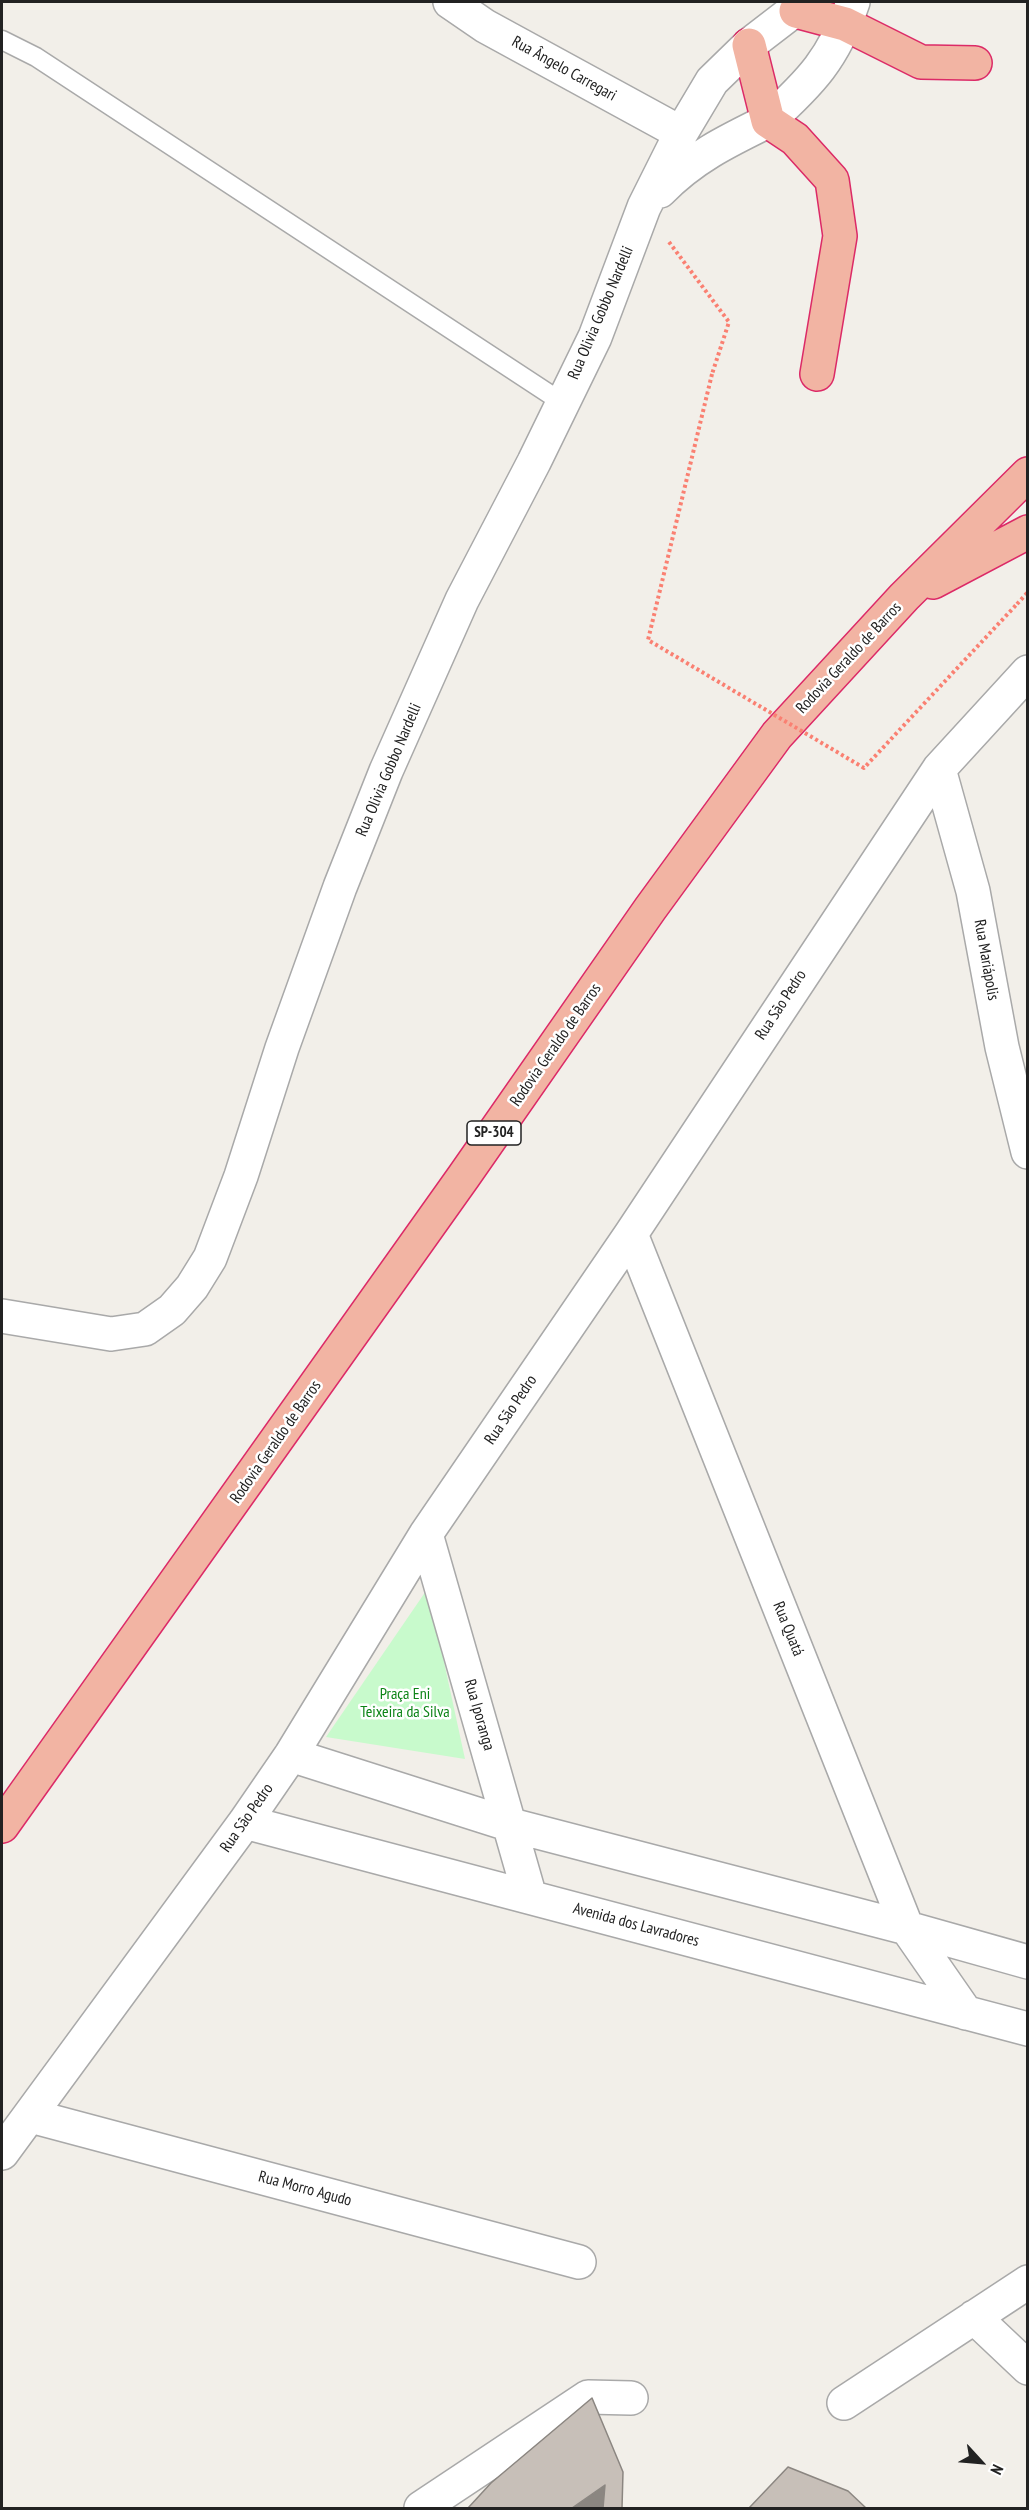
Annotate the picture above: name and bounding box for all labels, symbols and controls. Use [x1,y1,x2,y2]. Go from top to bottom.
street label: Rua Ângelo Carregari [508,32,620,106]
street label: Rua Olivia Gobbo Nardelli [564,244,638,382]
street label: Rodovia Geraldo de Barros [792,598,906,718]
street label: Rua Olivia Gobbo Nardelli [352,701,426,839]
street label: Rua Mariápolis [969,918,1003,1002]
street label: Rua São Pedro [751,966,811,1044]
street label: Rodovia Geraldo de Barros [506,980,606,1110]
road number: SP-304 [467,1121,521,1145]
street label: Rua São Pedro [481,1372,541,1448]
street label: Rodovia Geraldo de Barros [226,1377,326,1507]
street label: Rua Quatá [768,1599,808,1659]
street label: Rua Iporanga [460,1677,498,1753]
park label: Praça Eni Teixeira da Silva [360,1684,450,1722]
street label: Rua São Pedro [216,1780,278,1856]
street label: Avenida dos Lavradores [571,1899,701,1951]
street label: Rua Morro Agudo [256,2167,354,2211]
north arrow [951,2432,1011,2492]
text: N [986,2462,1008,2478]

